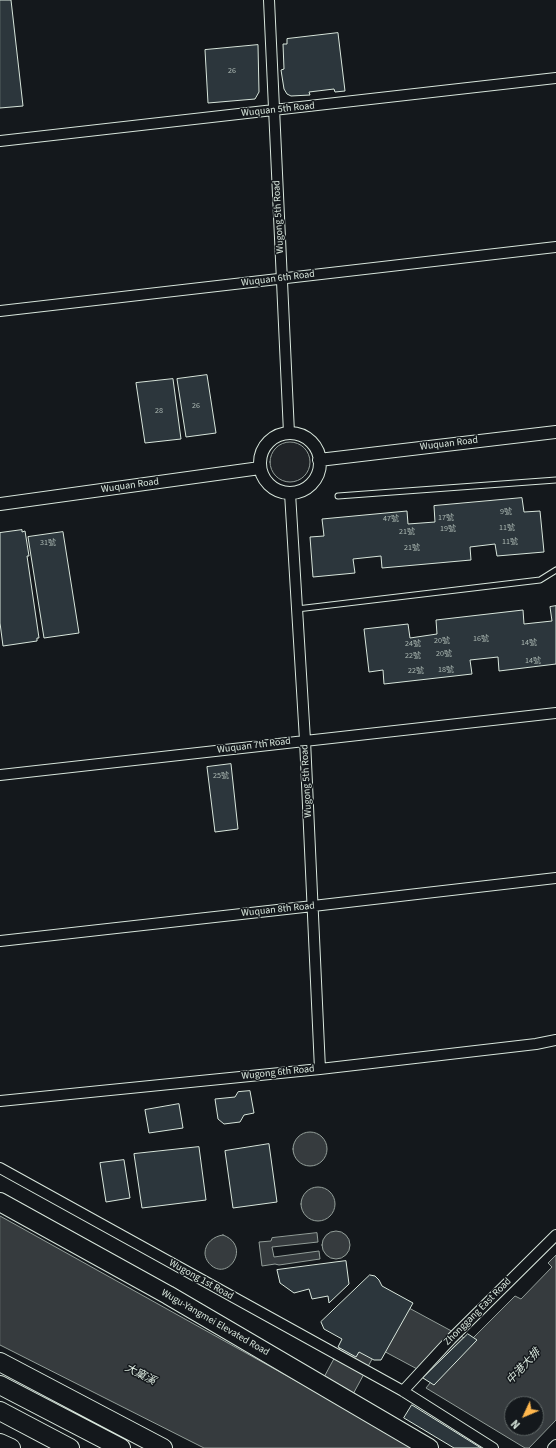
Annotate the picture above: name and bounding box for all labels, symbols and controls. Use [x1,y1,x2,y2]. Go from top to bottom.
house number: 26 [228,66,236,76]
street label: Wuquan 5th Road [241,100,315,120]
street label: Wugong 5th Road [271,180,287,254]
street label: Wuquan 6th Road [241,269,315,289]
house number: 26 [192,401,200,411]
house number: 28 [155,406,163,416]
street label: Wuquan Road [419,434,479,454]
street label: Wuquan Road [100,476,160,496]
house number: 9號 [500,507,512,517]
house number: 17號 [438,513,454,523]
house number: 47號 [383,514,399,524]
house number: 11號 [499,523,515,533]
house number: 19號 [440,524,456,534]
house number: 21號 [399,527,415,537]
house number: 11號 [502,537,518,547]
house number: 31號 [40,538,56,548]
house number: 21號 [404,543,420,553]
house number: 16號 [473,634,489,644]
house number: 20號 [434,636,450,646]
house number: 14號 [521,638,537,648]
house number: 24號 [405,639,421,649]
house number: 20號 [436,649,452,659]
house number: 22號 [405,651,421,661]
house number: 14號 [525,656,541,666]
house number: 18號 [438,665,454,675]
house number: 22號 [408,666,424,676]
street label: Wuquan 7th Road [217,736,291,756]
street label: Wugong 5th Road [299,744,315,818]
house number: 25號 [213,771,229,781]
street label: Wuquan 8th Road [241,900,315,920]
street label: Wugong 6th Road [241,1063,315,1083]
street label: Wugong 1st Road [167,1257,235,1303]
street label: Zhonggang East Road [442,1276,514,1348]
street label: Wugu-Yangmei Elevated Road [159,1287,271,1359]
water label: 中港大排 [504,1346,544,1388]
water label: 大窠溪 [122,1362,158,1388]
north arrow [504,1396,544,1436]
text: N [508,1416,524,1432]

